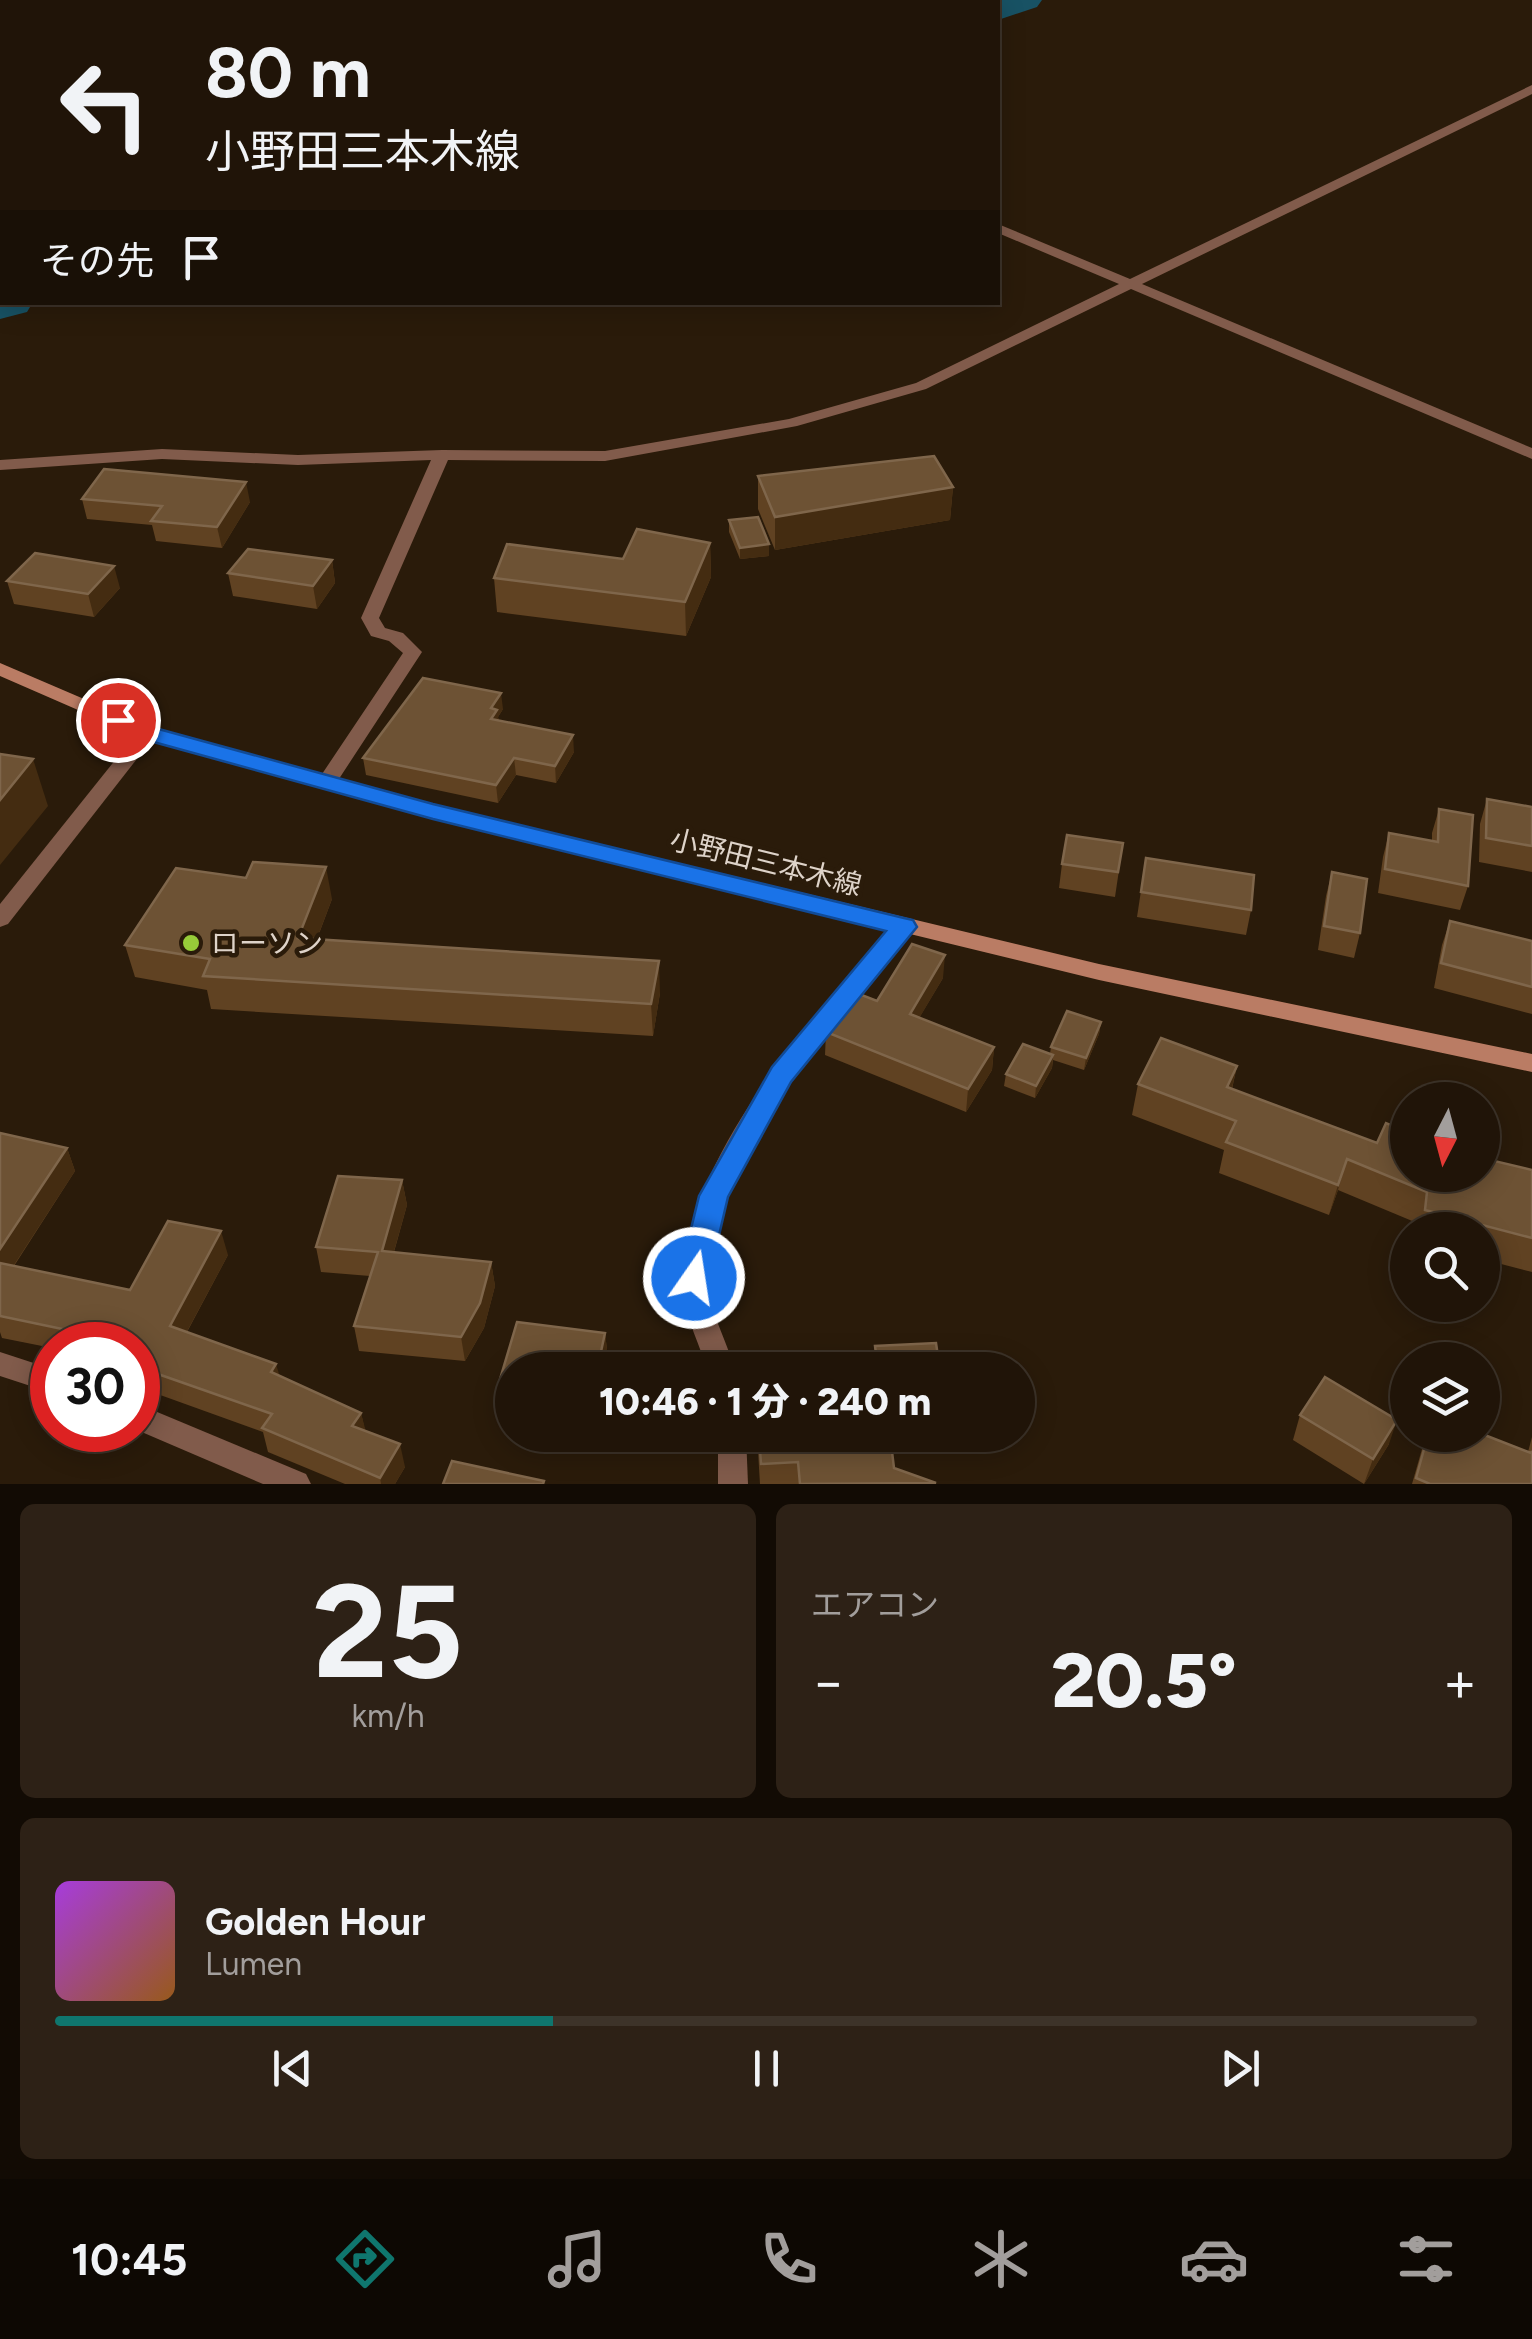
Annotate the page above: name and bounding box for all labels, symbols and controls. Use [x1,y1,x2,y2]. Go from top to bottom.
text: 80 m [205,30,371,115]
icon: left [40,40,170,170]
text: 小野田三本木線 [205,124,520,178]
icon: arrive [174,230,229,285]
text: その先 [40,238,154,284]
pin [76,678,161,763]
icon: arrive [91,693,146,748]
street label: 小野田三本木線 [667,822,865,902]
place label: ローソン [211,926,323,960]
marker: ローソン [180,932,202,954]
north arrow [1390,1082,1500,1192]
map controls [1390,1082,1500,1452]
button: search [1390,1212,1500,1322]
position arrow [642,1226,746,1330]
speed limit sign: 30 [30,1322,160,1452]
button: layers [1390,1342,1500,1452]
text: 10:46 · 1 分 · 240 m [599,1379,931,1425]
text: 25 [313,1554,463,1710]
text: エアコン [811,1586,939,1624]
text: 20.5° [1051,1636,1237,1726]
text: − [811,1649,845,1715]
text: + [1443,1649,1477,1715]
text: km/h [351,1697,425,1735]
text: Golden Hour [205,1899,426,1945]
text: Lumen [205,1945,302,1983]
icon: previous [265,2041,320,2096]
icon: pause [739,2041,794,2096]
icon: next [1213,2041,1268,2096]
icon: directions [330,2224,400,2294]
icon: music [542,2224,612,2294]
icon: phone [754,2224,824,2294]
icon: climate [966,2224,1036,2294]
icon: car [1179,2224,1249,2294]
icon: filters [1391,2224,1461,2294]
text: 10:45 [71,2232,187,2286]

